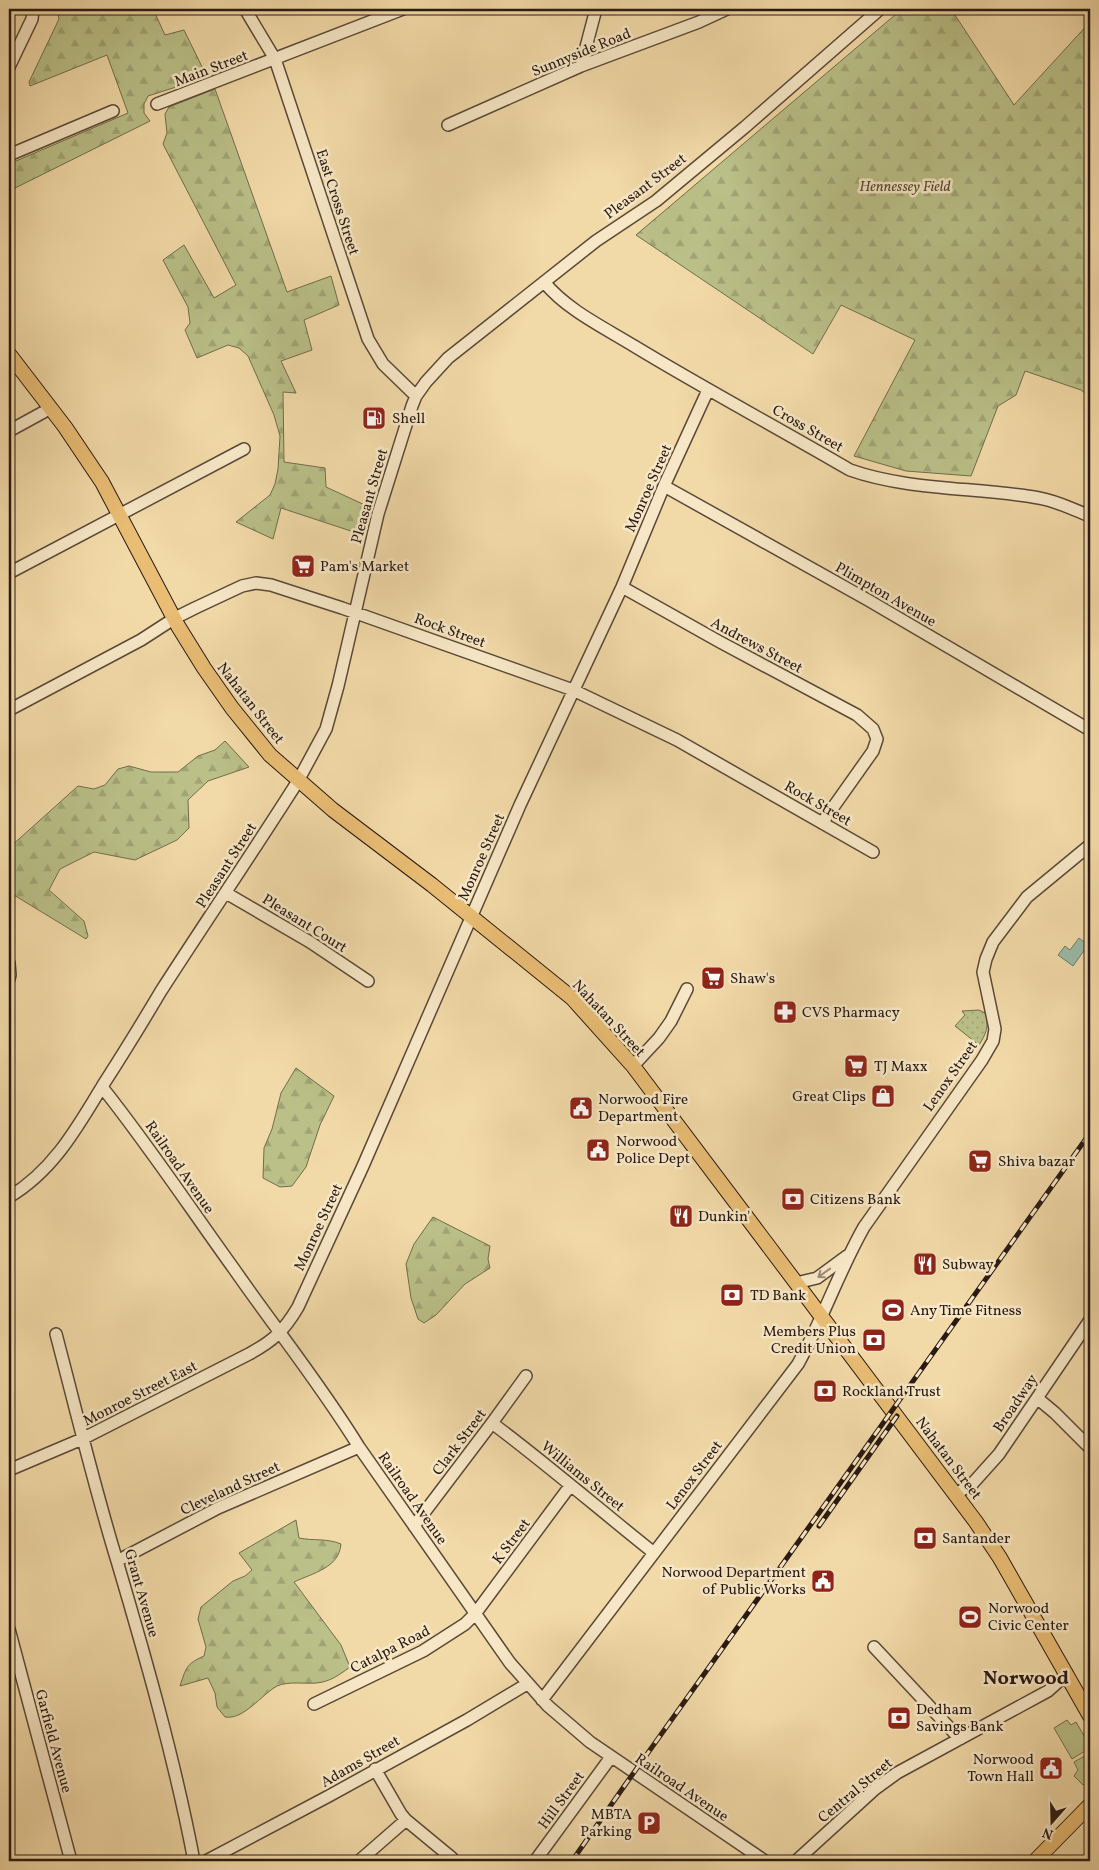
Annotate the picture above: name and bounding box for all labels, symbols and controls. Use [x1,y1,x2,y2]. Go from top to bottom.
street label: Sunnyside Road [529,24,634,83]
street label: Main Street [172,46,251,93]
street label: East Cross Street [310,147,364,258]
street label: Pleasant Street [600,149,691,225]
park label: Hennessey Field [859,177,951,198]
street label: Cross Street [768,400,847,458]
fuel station icon: Shell [361,405,387,431]
place label: Shell [392,409,425,430]
street label: Monroe Street [621,441,678,536]
street label: Pleasant Street [347,446,394,547]
supermarket icon: Pam's Market [290,553,316,579]
place label: Pam's Market [320,557,409,578]
street label: Plimpton Avenue [831,558,940,633]
street label: Rock Street [411,609,488,654]
street label: Andrews Street [707,613,806,679]
street label: Nahatan Street [211,659,289,749]
street label: Rock Street [780,777,855,832]
street label: Monroe Street [454,810,511,905]
street label: Pleasant Street [192,819,263,913]
street label: Pleasant Court [258,890,351,959]
supermarket icon: Shaw's [700,965,726,991]
place label: Shaw's [730,969,775,990]
street label: Nahatan Street [567,976,649,1062]
pharmacy icon: CVS Pharmacy [772,999,798,1025]
place label: CVS Pharmacy [802,1003,900,1024]
street label: Lenox Street [919,1037,983,1117]
supermarket icon: TJ Maxx [843,1053,869,1079]
place label: TJ Maxx [874,1057,928,1078]
shop icon: Great Clips [870,1083,896,1109]
place label: Great Clips [792,1087,866,1108]
place label: Norwood Fire Department [598,1090,688,1128]
public building icon: Norwood Fire Department [568,1095,594,1121]
street label: Railroad Avenue [139,1117,219,1219]
place label: Norwood Police Dept [616,1132,690,1170]
public building icon: Norwood Police Dept [585,1137,611,1163]
supermarket icon: Shiva bazar [967,1148,993,1174]
place label: Shiva bazar [998,1152,1075,1173]
street label: Monroe Street [290,1180,349,1275]
bank icon: Citizens Bank [780,1186,806,1212]
place label: Citizens Bank [810,1190,901,1211]
restaurant icon: Dunkin' [668,1203,694,1229]
place label: Dunkin' [698,1207,750,1228]
restaurant icon: Subway [912,1251,938,1277]
place label: Subway [942,1255,994,1276]
one-way arrow [818,1268,832,1278]
bank icon: TD Bank [719,1282,745,1308]
place label: TD Bank [750,1286,806,1307]
sports icon: Any Time Fitness [880,1297,906,1323]
place label: Any Time Fitness [910,1301,1022,1322]
place label: Members Plus Credit Union [763,1322,856,1360]
bank icon: Members Plus Credit Union [861,1327,887,1353]
street label: Monroe Street East [80,1357,201,1432]
street label: Broadway [989,1370,1043,1437]
bank icon: Rockland Trust [812,1378,838,1404]
place label: Rockland Trust [842,1382,941,1403]
street label: Clark Street [428,1405,492,1481]
street label: Nahatan Street [910,1413,986,1505]
street label: Williams Street [536,1437,628,1517]
street label: Lenox Street [662,1437,728,1515]
street label: Railroad Avenue [372,1448,452,1550]
street label: Cleveland Street [177,1457,284,1522]
street label: K Street [488,1515,536,1569]
bank icon: Santander [912,1525,938,1551]
place label: Santander [942,1529,1010,1550]
street label: Grant Avenue [118,1547,163,1640]
place label: Norwood Department of Public Works [661,1563,806,1601]
public building icon: Norwood Department of Public Works [810,1568,836,1594]
place label: Norwood Civic Center [988,1599,1069,1637]
sports icon: Norwood Civic Center [957,1604,983,1630]
street label: Catalpa Road [347,1621,434,1679]
district label: Norwood [983,1665,1069,1693]
street label: Garfield Avenue [29,1687,76,1795]
place label: Dedham Savings Bank [916,1700,1004,1738]
bank icon: Dedham Savings Bank [886,1705,912,1731]
street label: Adams Street [317,1731,404,1793]
street label: Railroad Avenue [630,1749,732,1827]
place label: Norwood Town Hall [967,1750,1034,1788]
street label: Central Street [814,1754,898,1829]
public building icon: Norwood Town Hall [1038,1755,1064,1781]
street label: Hill Street [534,1768,590,1834]
north arrow [1026,1798,1076,1848]
place label: MBTA Parking [580,1805,632,1843]
parking icon: MBTA Parking [636,1810,662,1836]
text: N [1040,1822,1056,1843]

